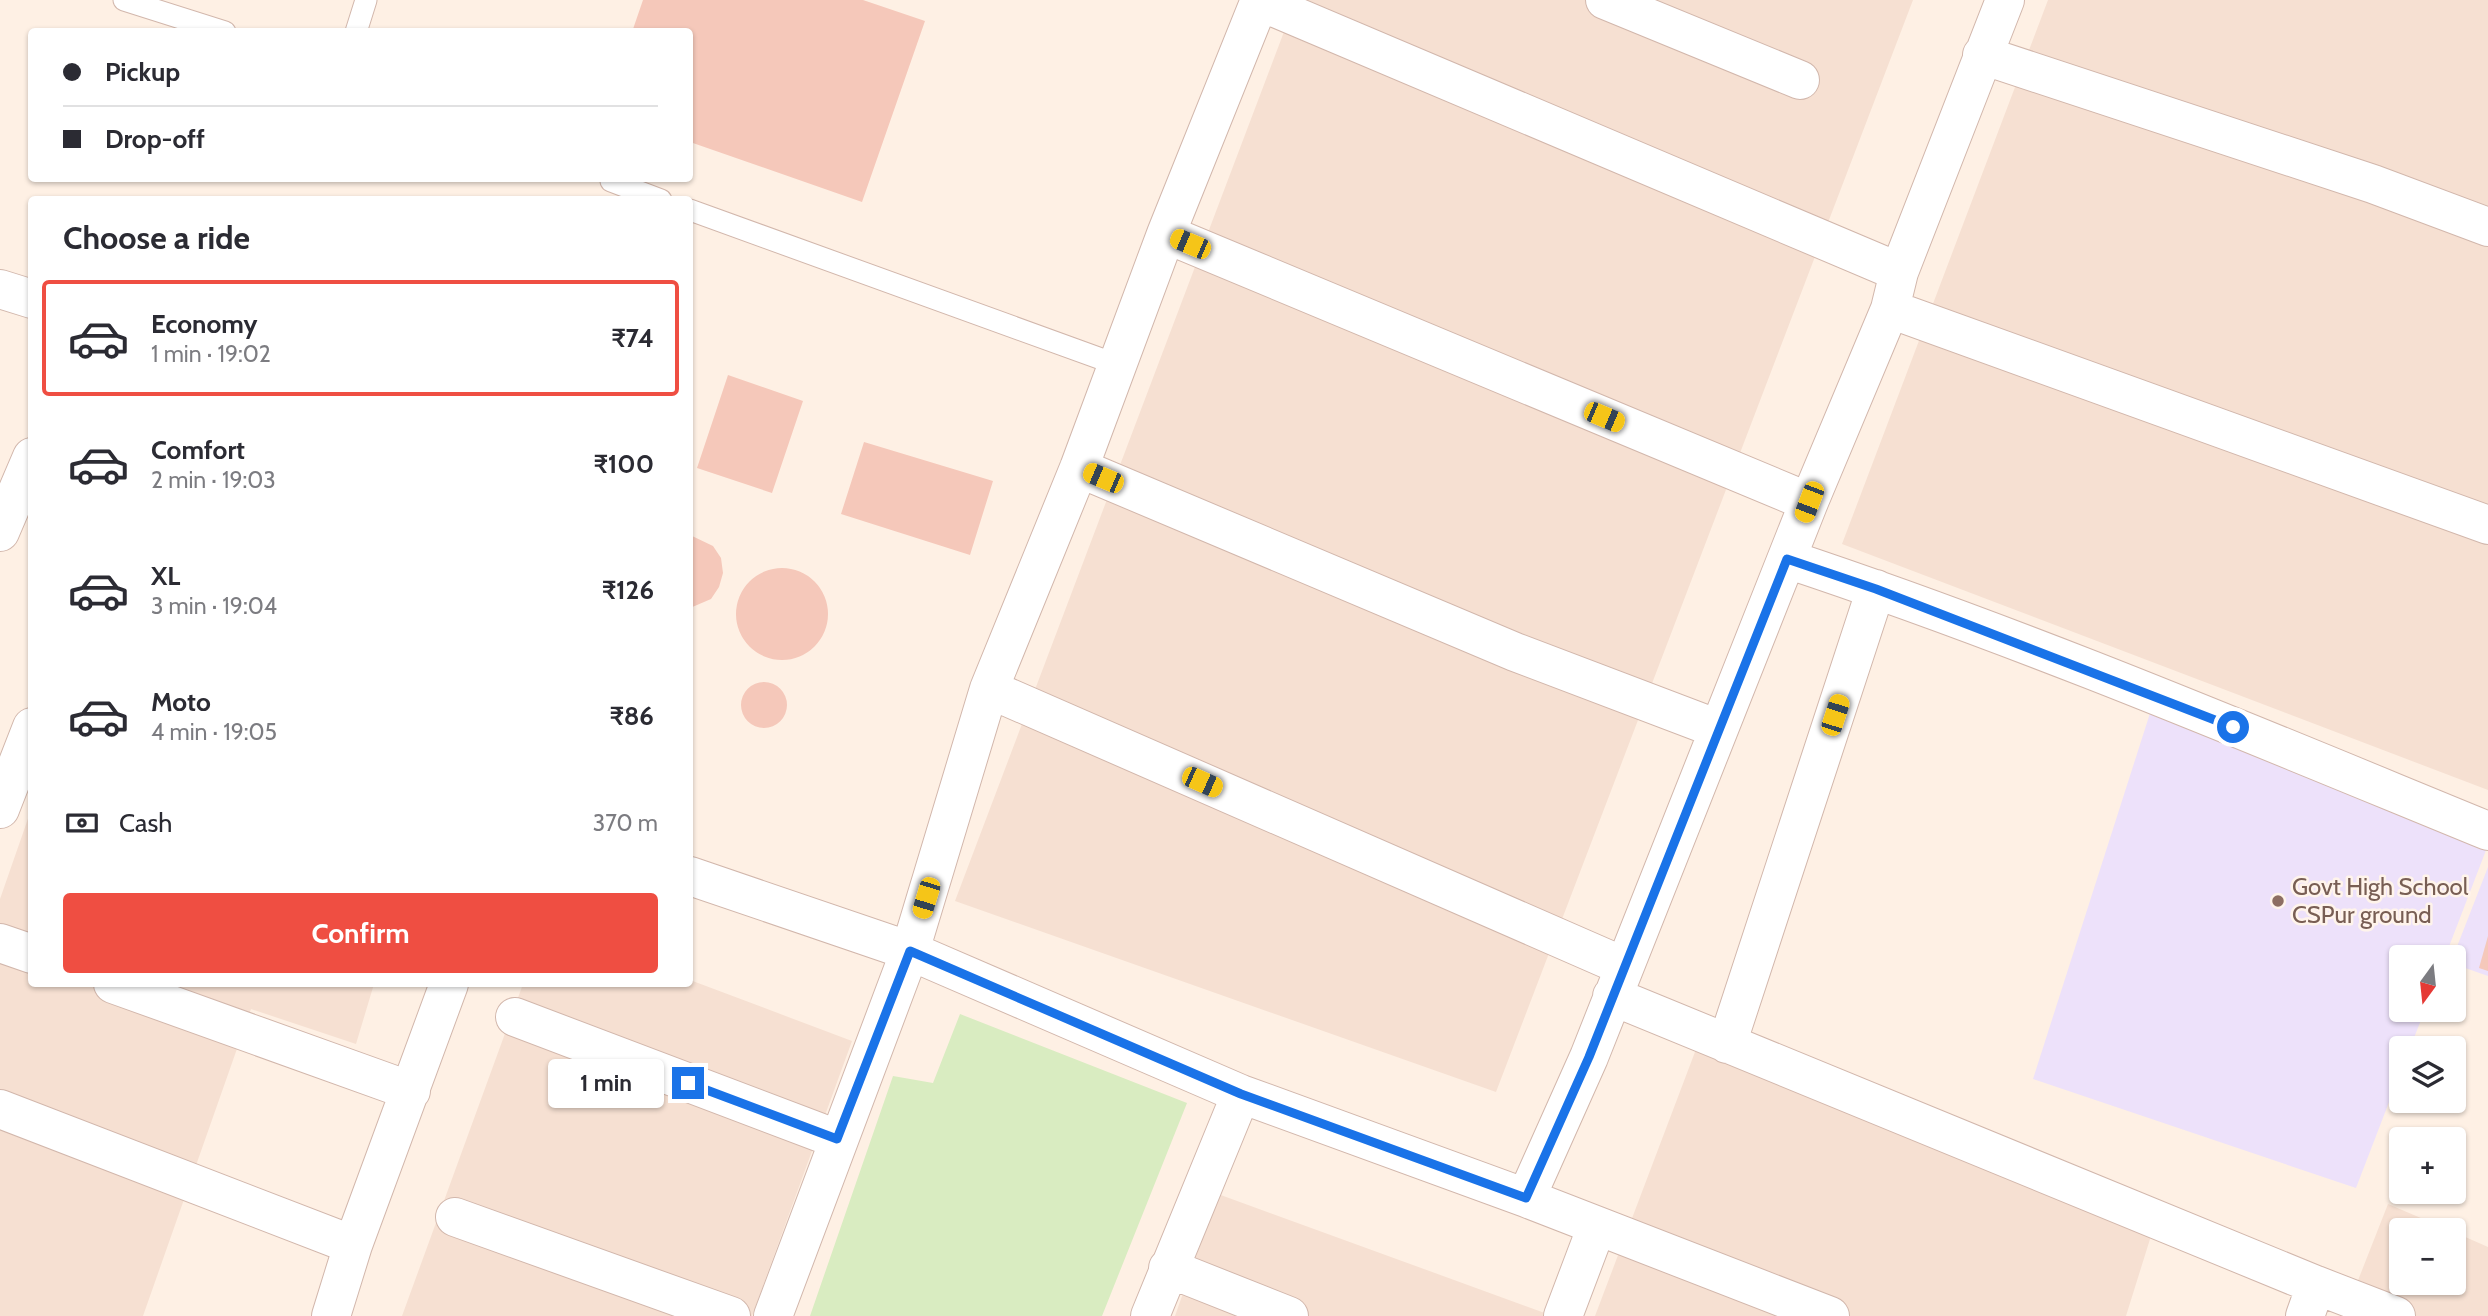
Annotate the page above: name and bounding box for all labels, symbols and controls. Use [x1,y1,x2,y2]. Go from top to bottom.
text: Pickup [105,56,180,88]
text: Drop-off [105,123,205,155]
text: Choose a ride [63,218,250,257]
car [1167,226,1214,262]
icon: car [67,307,130,370]
text: Economy [151,308,257,340]
text: ₹74 [611,322,654,354]
text: 1 min · 19:02 [151,340,271,368]
car [1581,399,1628,435]
icon: car [67,433,130,496]
text: Comfort [151,434,245,466]
text: ₹100 [594,448,654,480]
car [1080,460,1127,496]
text: 2 min · 19:03 [151,466,276,494]
car [1792,479,1827,525]
icon: car [67,559,130,622]
text: XL [151,560,180,592]
text: ₹126 [602,574,654,606]
text: 3 min · 19:04 [151,592,277,620]
icon: car [67,685,130,748]
text: Moto [151,686,211,718]
car [1819,692,1852,738]
text: ₹86 [610,700,654,732]
route start [2217,711,2249,743]
text: 4 min · 19:05 [151,718,277,746]
car [1179,764,1226,800]
icon: cash [63,804,101,842]
text: Cash [119,807,172,839]
text: 370 m [593,809,658,837]
place label: Govt High School CSPur ground [2292,872,2469,929]
car [910,875,943,921]
button: Confirm [63,893,658,973]
marker: Govt High School CSPur ground [2270,893,2286,909]
north arrow [2389,945,2466,1022]
map controls [2389,945,2466,1295]
button: layers [2389,1036,2466,1113]
callout: 1 min [548,1058,664,1108]
route end [672,1067,704,1099]
text: 1 min [580,1069,632,1097]
button: + [2389,1127,2466,1204]
button: − [2389,1218,2466,1295]

